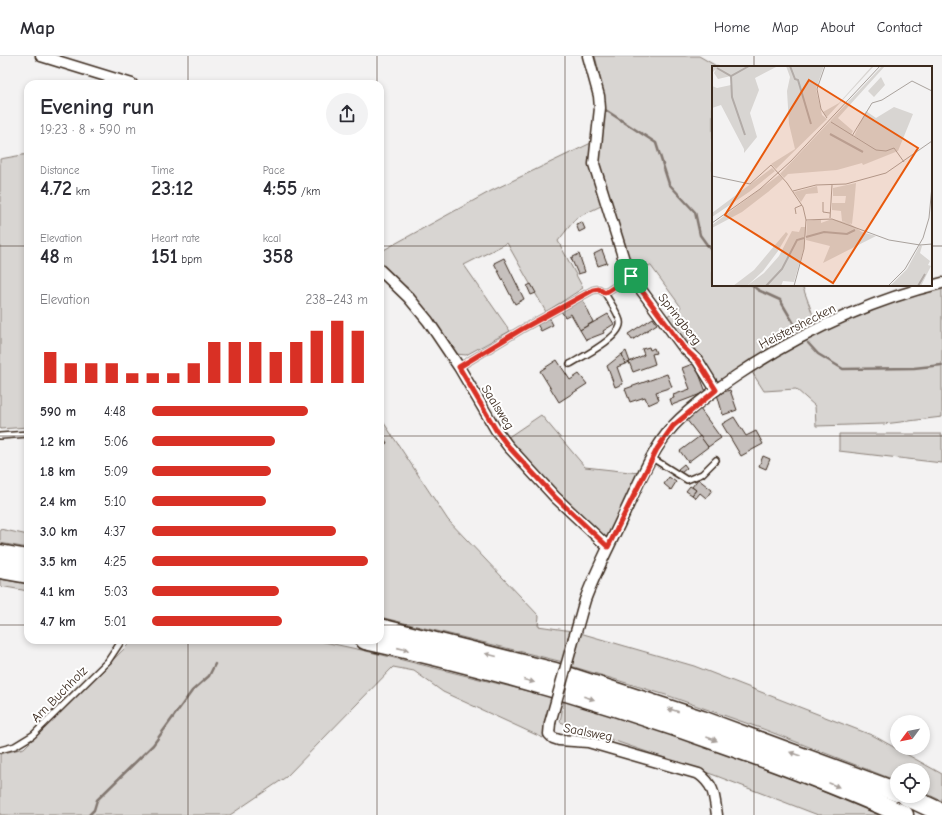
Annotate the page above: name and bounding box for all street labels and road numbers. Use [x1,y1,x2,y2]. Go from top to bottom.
street label: Springberg [655,290,705,348]
street label: Heistershecken [756,300,838,352]
street label: Saalsweg [478,382,518,432]
street label: Am Buchholz [28,663,90,725]
street label: Saalsweg [562,720,614,744]

